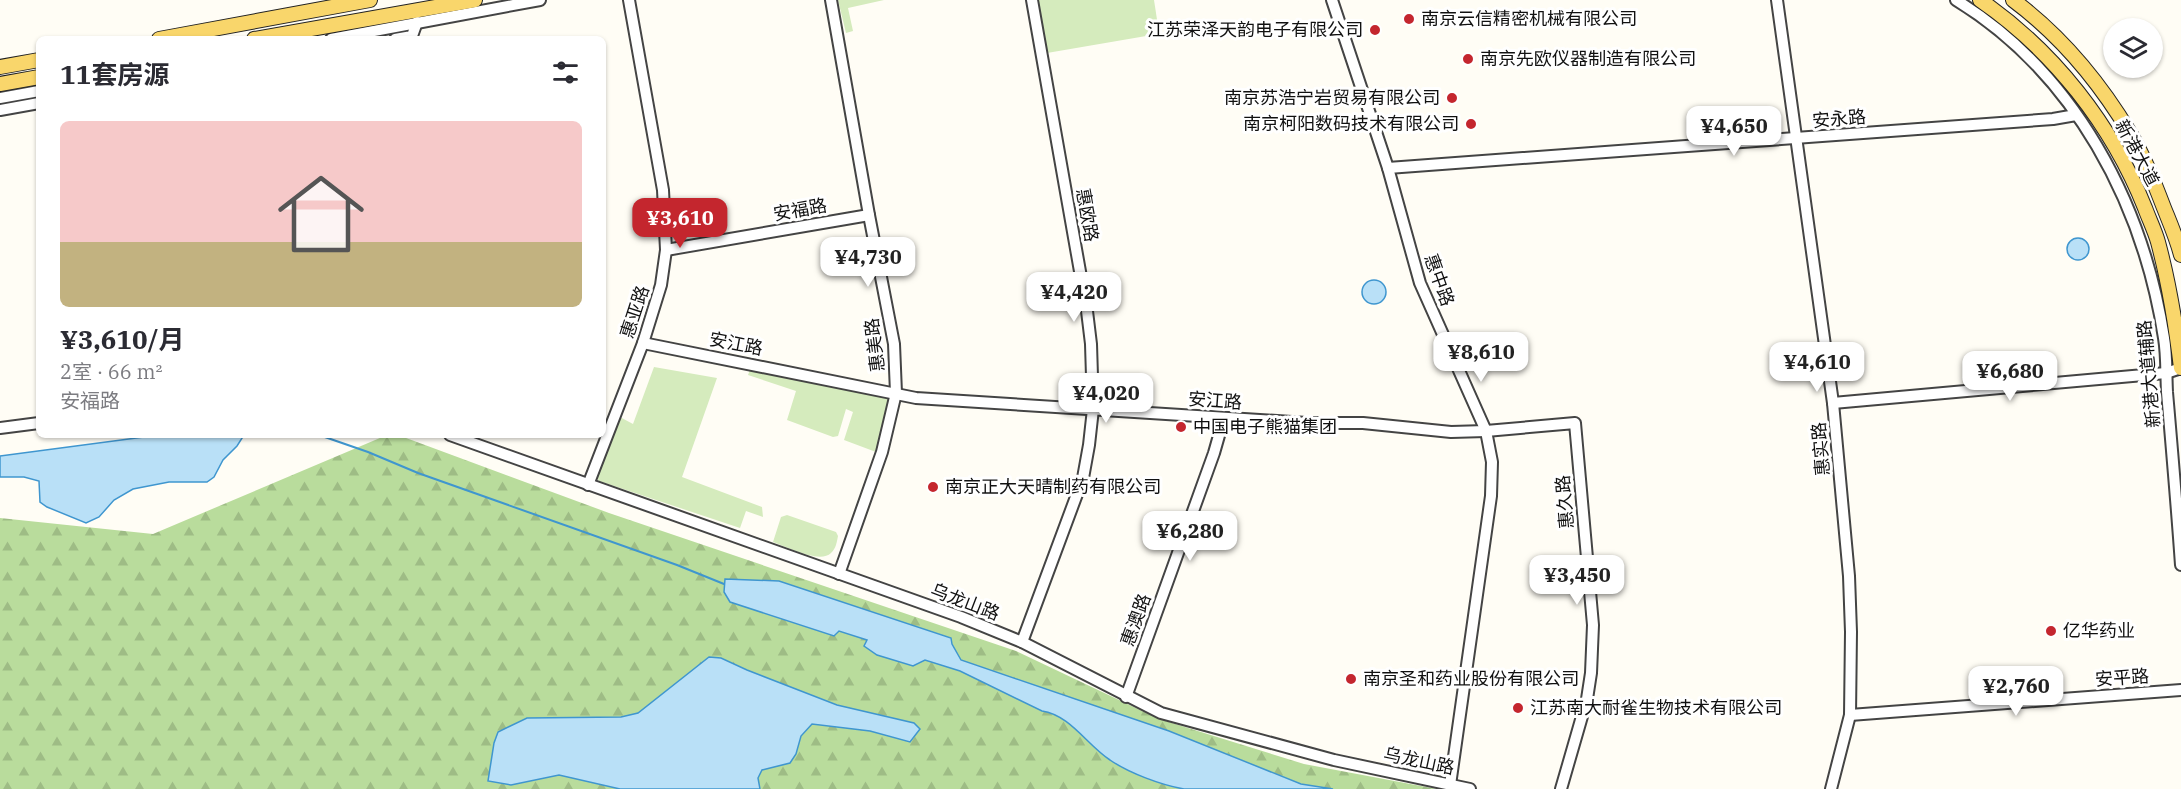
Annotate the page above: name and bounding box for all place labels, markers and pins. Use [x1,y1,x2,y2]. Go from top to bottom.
place label: 南京云信精密机械有限公司 [1421,7,1637,30]
marker: 南京云信精密机械有限公司 [1402,12,1416,26]
place label: 江苏荣泽天韵电子有限公司 [1147,18,1363,41]
marker: 江苏荣泽天韵电子有限公司 [1368,23,1382,37]
place label: 南京先欧仪器制造有限公司 [1480,47,1696,70]
marker: 南京先欧仪器制造有限公司 [1461,52,1475,66]
place label: 南京苏浩宁岩贸易有限公司 [1224,86,1440,109]
marker: 南京苏浩宁岩贸易有限公司 [1445,91,1459,105]
pin: ¥4,650 [1685,106,1783,157]
place label: 南京柯阳数码技术有限公司 [1243,112,1459,135]
marker: 南京柯阳数码技术有限公司 [1464,117,1478,131]
pin: ¥3,610 [631,198,729,249]
pin: ¥4,730 [819,237,917,288]
pin: ¥4,420 [1025,272,1123,323]
pin: ¥8,610 [1432,332,1530,383]
pin: ¥4,610 [1768,342,1866,393]
pin: ¥6,680 [1961,351,2059,402]
pin: ¥4,020 [1057,373,1155,424]
place label: 中国电子熊猫集团 [1193,415,1337,438]
marker: 中国电子熊猫集团 [1174,420,1188,434]
place label: 南京正大天晴制药有限公司 [945,475,1161,498]
marker: 南京正大天晴制药有限公司 [926,480,940,494]
pin: ¥6,280 [1141,511,1239,562]
pin: ¥3,450 [1528,555,1626,606]
place label: 亿华药业 [2063,619,2135,642]
marker: 亿华药业 [2044,624,2058,638]
pin: ¥2,760 [1967,666,2065,717]
place label: 南京圣和药业股份有限公司 [1363,667,1579,690]
marker: 南京圣和药业股份有限公司 [1344,672,1358,686]
place label: 江苏南大耐雀生物技术有限公司 [1530,696,1782,719]
marker: 江苏南大耐雀生物技术有限公司 [1511,701,1525,715]

